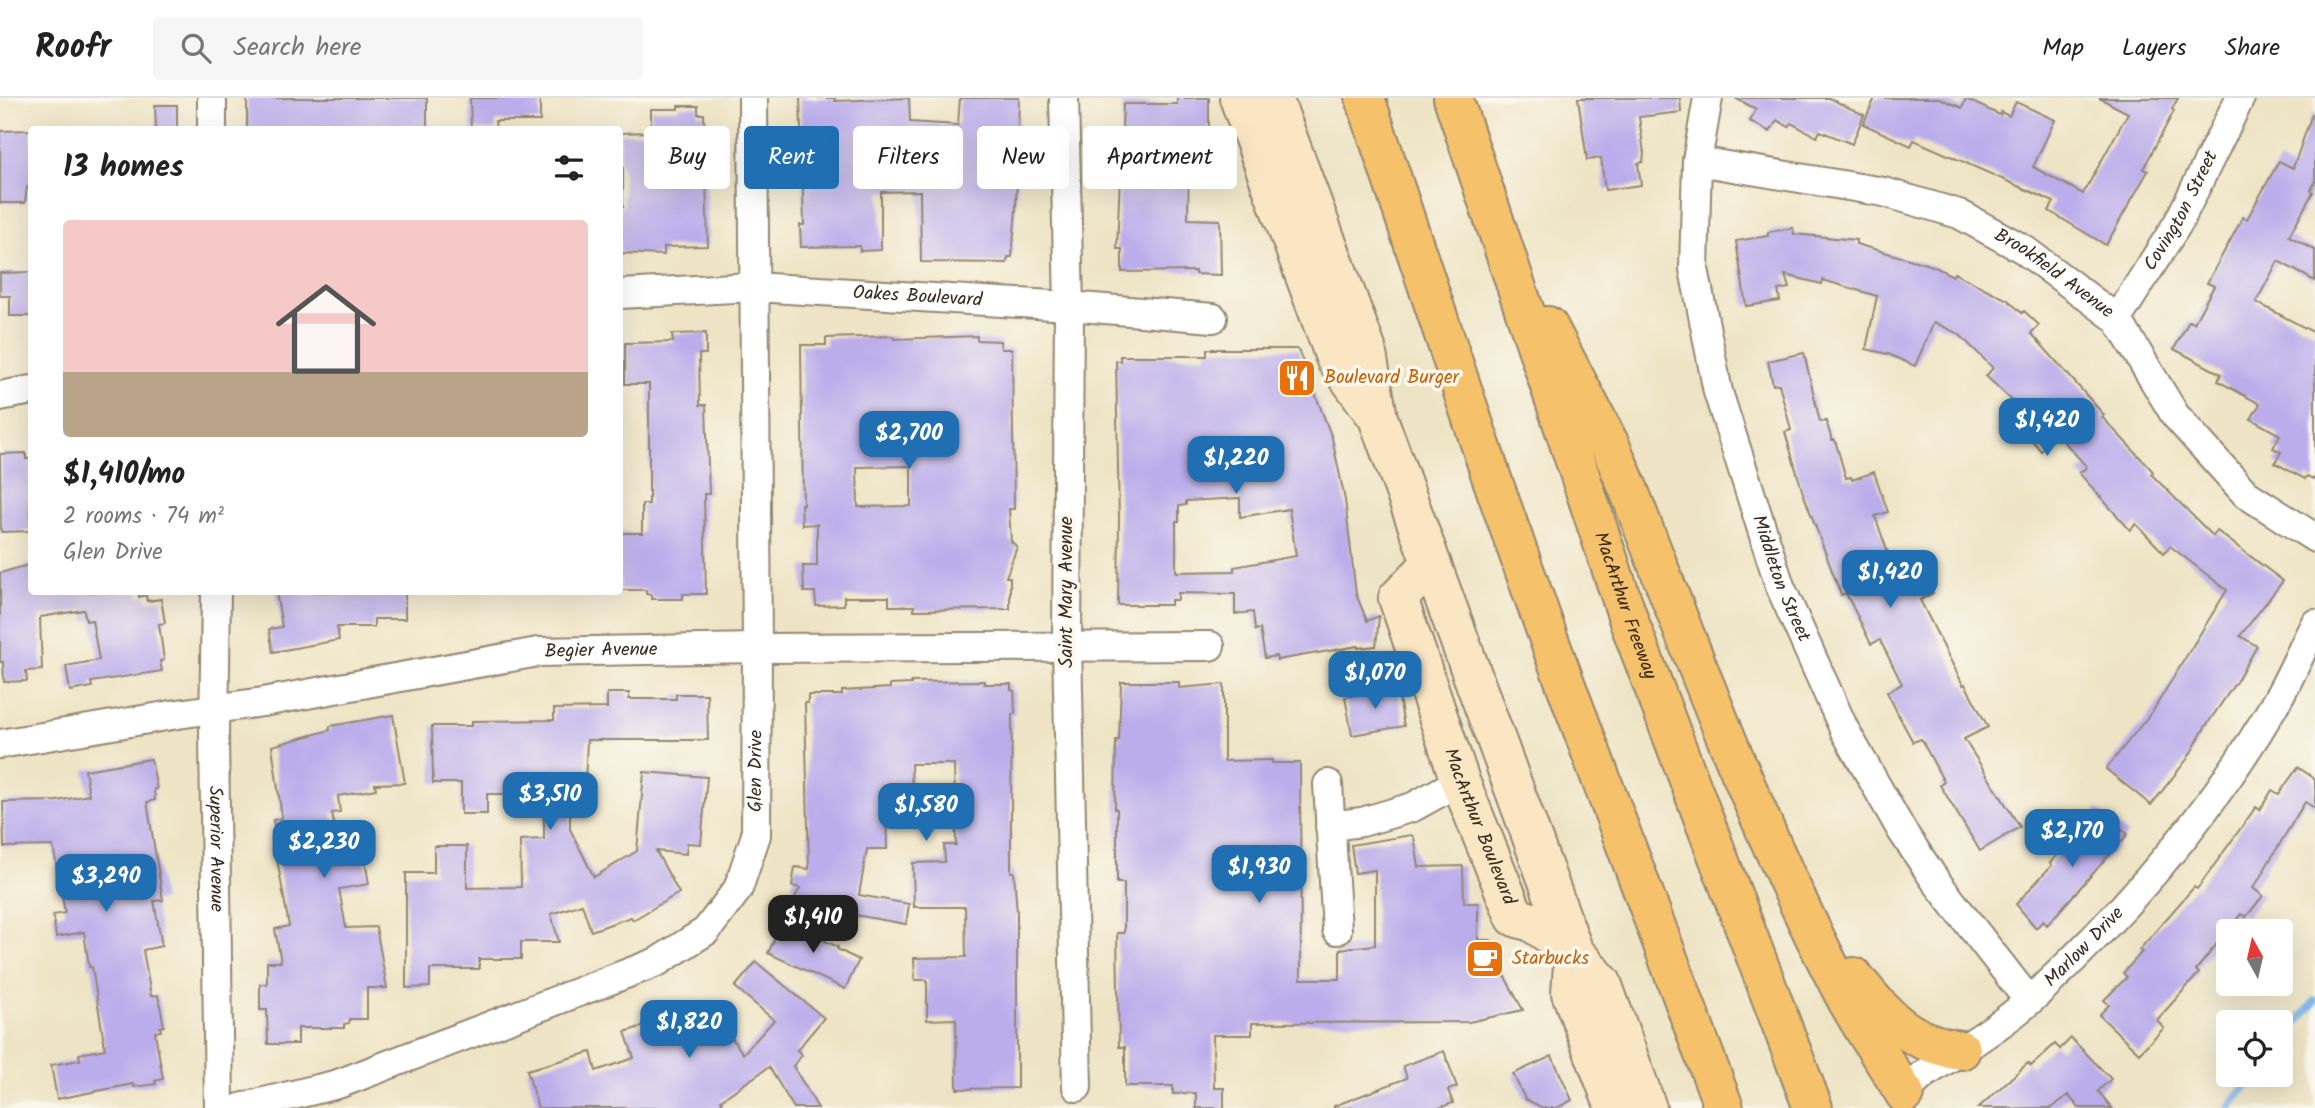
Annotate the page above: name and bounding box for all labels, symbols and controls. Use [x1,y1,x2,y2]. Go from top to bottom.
search box [153,17,643,80]
text: Roofr [35,22,111,75]
text: Search here [233,27,361,69]
icon: search [177,29,215,67]
text: Map [2042,29,2084,68]
text: Layers [2122,29,2186,68]
text: Share [2224,29,2280,68]
chip: Buy [644,126,730,189]
chip: Rent [744,126,839,189]
chip: Filters [853,126,963,189]
chip: New [977,126,1069,189]
chip: Apartment [1083,126,1237,189]
text: 13 homes [63,144,184,192]
street label: Covington Street [2136,145,2227,277]
icon: filters [550,149,588,187]
street label: Brookfield Avenue [1989,221,2120,327]
icon: home [263,266,389,392]
street label: Oakes Boulevard [852,278,984,316]
restaurant icon: Boulevard Burger [1276,357,1318,399]
place label: Boulevard Burger [1324,363,1460,393]
pin: $1,420 [1990,398,2104,458]
text: $1,420 [2015,403,2079,439]
pin: $2,700 [852,412,966,471]
text: $2,700 [875,416,943,452]
pin: $1,220 [1179,436,1293,496]
text: $1,220 [1203,441,1269,477]
text: $1,410/mo [63,451,185,499]
text: 2 rooms · 74 m² [63,499,224,535]
street label: Middleton Street [1743,511,1818,647]
street label: Saint Mary Avenue [1052,516,1082,668]
street label: MacArthur Freeway [1585,528,1665,685]
text: Glen Drive [63,535,163,571]
pin: $1,420 [1833,550,1947,610]
text: $1,420 [1858,555,1922,591]
street label: Begier Avenue [545,635,658,667]
pin: $1,070 [1318,652,1432,711]
text: $1,070 [1344,656,1406,692]
street label: Glen Drive [741,729,772,812]
street label: MacArthur Boulevard [1435,744,1524,910]
pin: $3,510 [493,772,607,832]
text: $3,510 [519,777,581,813]
pin: $1,580 [869,784,983,843]
street label: Superior Avenue [200,786,231,913]
text: $1,580 [894,788,958,824]
pin: $2,170 [2015,810,2129,869]
text: $2,170 [2041,814,2103,850]
pin: $2,230 [267,820,381,880]
text: $2,230 [289,825,359,861]
pin: $1,930 [1202,846,1316,905]
text: $1,930 [1228,850,1290,886]
pin: $3,290 [49,854,163,914]
text: $3,290 [71,859,141,895]
pin: $1,410 [756,896,870,955]
street label: Marlow Drive [2037,899,2132,995]
text: $1,410 [784,900,842,936]
north arrow [2216,919,2292,996]
map controls [2216,919,2293,1087]
cafe icon: Starbucks [1464,938,1506,980]
place label: Starbucks [1512,944,1589,974]
pin: $1,820 [632,1000,746,1060]
text: $1,820 [656,1005,722,1041]
button: locate [2216,1010,2293,1087]

